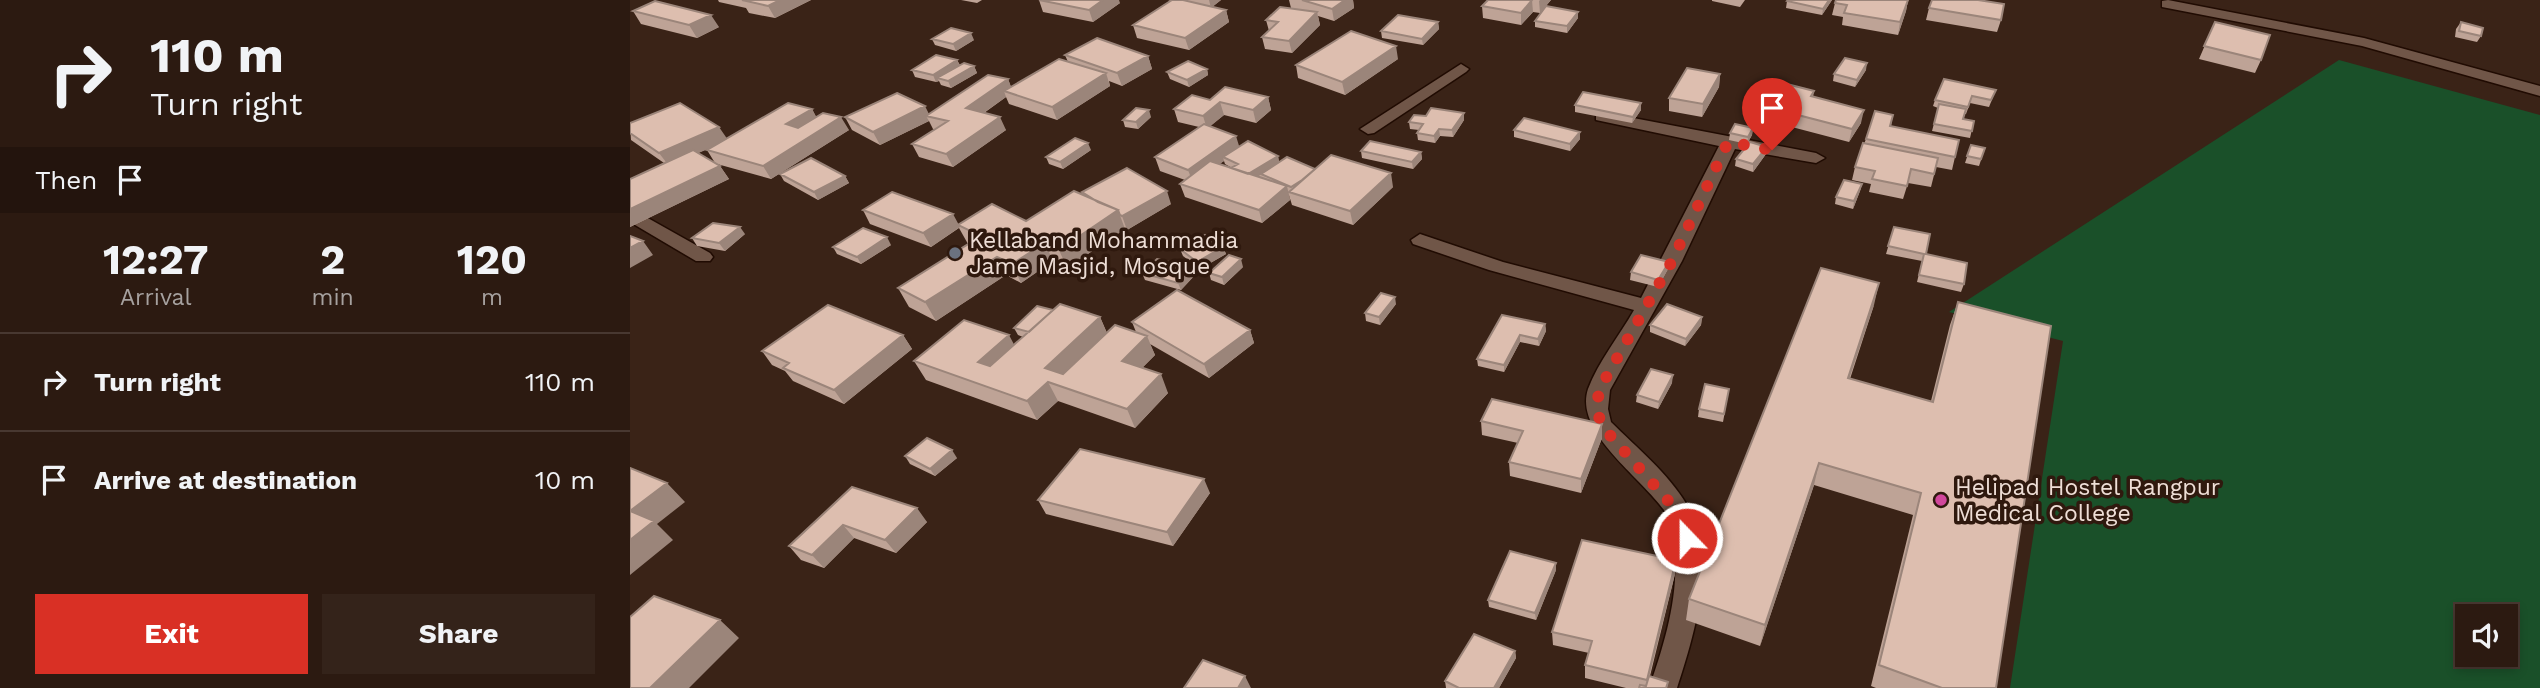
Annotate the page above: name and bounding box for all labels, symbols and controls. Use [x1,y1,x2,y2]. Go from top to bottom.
text: 110 m [150,26,284,84]
icon: right [35,28,126,119]
pin [1742,78,1802,150]
text: Turn right [150,85,302,123]
icon: arrive [1753,89,1791,127]
icon: arrive [111,161,149,199]
text: Then [35,165,97,195]
place label: Kellaband Mohammadia Jame Masjid, Mosque [969,227,1238,280]
text: 12:27 [103,235,209,284]
text: 2 [320,235,345,284]
text: 120 [457,235,527,284]
marker: Kellaband Mohammadia Jame Masjid, Mosque [947,245,963,261]
text: Arrival [120,284,192,311]
text: min [312,284,354,311]
text: m [481,284,503,311]
icon: right [35,363,73,401]
text: Turn right [94,367,221,397]
text: 110 m [525,367,595,397]
icon: arrive [35,461,73,499]
text: Arrive at destination [94,465,357,495]
text: 10 m [535,465,595,495]
place label: Helipad Hostel Rangpur Medical College [1955,474,2220,527]
marker: Helipad Hostel Rangpur Medical College [1933,492,1949,508]
position arrow [1650,501,1724,575]
button: Exit [35,594,308,674]
button: Share [322,594,595,674]
map controls [2455,604,2518,667]
button: sound [2455,604,2518,667]

